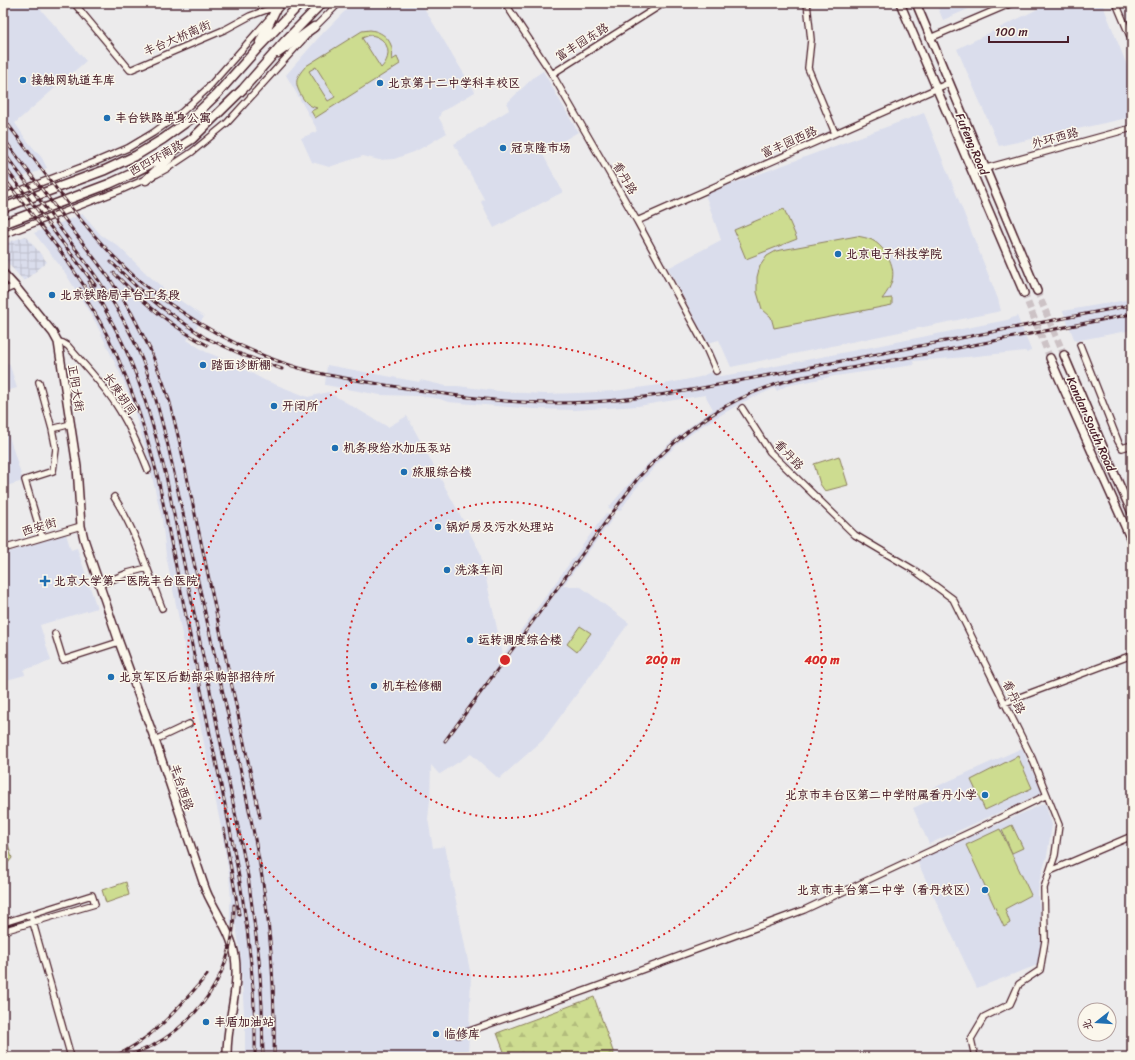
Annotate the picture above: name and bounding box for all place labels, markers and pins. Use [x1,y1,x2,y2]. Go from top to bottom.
place label: 接触网轨道车库 [31,69,115,91]
place label: 北京第十二中学科丰校区 [388,72,520,94]
marker: 接触网轨道车库 [18,75,28,85]
marker: 北京第十二中学科丰校区 [375,78,385,88]
place label: 丰台铁路单身公寓 [115,107,211,129]
marker: 丰台铁路单身公寓 [102,113,112,123]
place label: 冠京隆市场 [511,137,571,159]
marker: 冠京隆市场 [498,143,508,153]
place label: 北京电子科技学院 [846,243,942,265]
marker: 北京电子科技学院 [833,249,843,259]
place label: 北京铁路局丰台工务段 [60,284,180,306]
marker: 北京铁路局丰台工务段 [47,290,57,300]
place label: 踏面诊断棚 [211,354,271,376]
marker: 踏面诊断棚 [198,360,208,370]
place label: 开闭所 [282,395,319,417]
marker: 开闭所 [269,401,279,411]
place label: 机务段给水加压泵站 [343,437,451,459]
marker: 机务段给水加压泵站 [330,443,340,453]
place label: 旅服综合楼 [412,461,472,483]
marker: 旅服综合楼 [399,467,409,477]
place label: 锅炉房及污水处理站 [446,516,554,538]
marker: 锅炉房及污水处理站 [433,522,443,532]
place label: 洗涤车间 [455,559,503,581]
marker: 洗涤车间 [442,565,452,575]
place label: 北京大学第一医院丰台医院 [54,570,198,592]
marker: 北京大学第一医院丰台医院 [39,575,51,587]
place label: 运转调度综合楼 [478,629,562,651]
marker: 运转调度综合楼 [465,635,475,645]
centre of rings [498,653,512,667]
place label: 北京军区后勤部采购部招待所 [119,666,276,688]
marker: 北京军区后勤部采购部招待所 [106,672,116,682]
place label: 机车检修棚 [382,675,442,697]
marker: 机车检修棚 [369,681,379,691]
place label: 北京市丰台区第二中学附属看丹小学 [785,784,977,806]
marker: 北京市丰台区第二中学附属看丹小学 [980,790,990,800]
place label: 北京市丰台第二中学（看丹校区） [797,879,977,901]
marker: 北京市丰台第二中学（看丹校区） [980,885,990,895]
place label: 丰盾加油站 [214,1011,274,1033]
marker: 丰盾加油站 [201,1017,211,1027]
place label: 临修库 [444,1023,480,1045]
marker: 临修库 [431,1029,441,1039]

